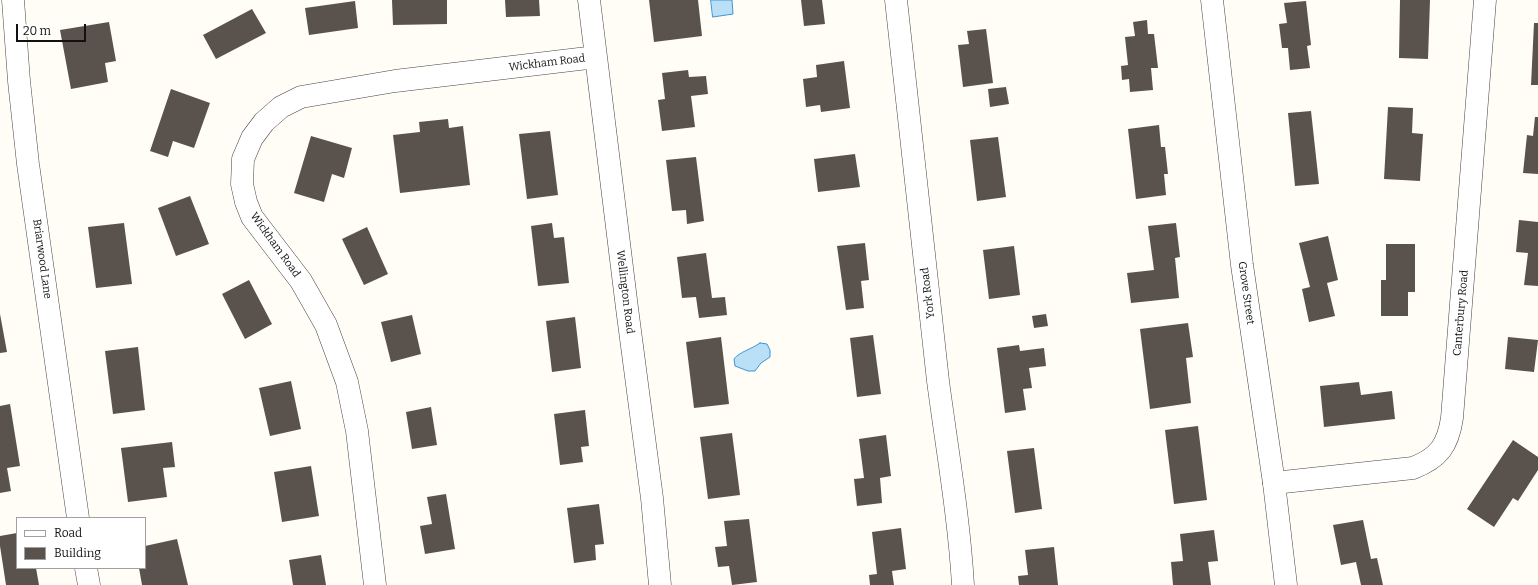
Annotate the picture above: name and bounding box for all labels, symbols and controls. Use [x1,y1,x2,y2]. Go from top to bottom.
scale bar [18,16,88,42]
text: 20 m [23,24,51,38]
street label: Wickham Road [508,52,586,74]
street label: Wickham Road [247,210,303,280]
street label: Briarwood Lane [30,218,54,300]
street label: Wellington Road [613,249,637,335]
street label: Grove Street [1235,261,1257,325]
street label: York Road [918,267,938,319]
street label: Canterbury Road [1451,269,1471,357]
legend [16,517,146,569]
text: Road [54,526,82,540]
text: Building [54,546,101,560]

